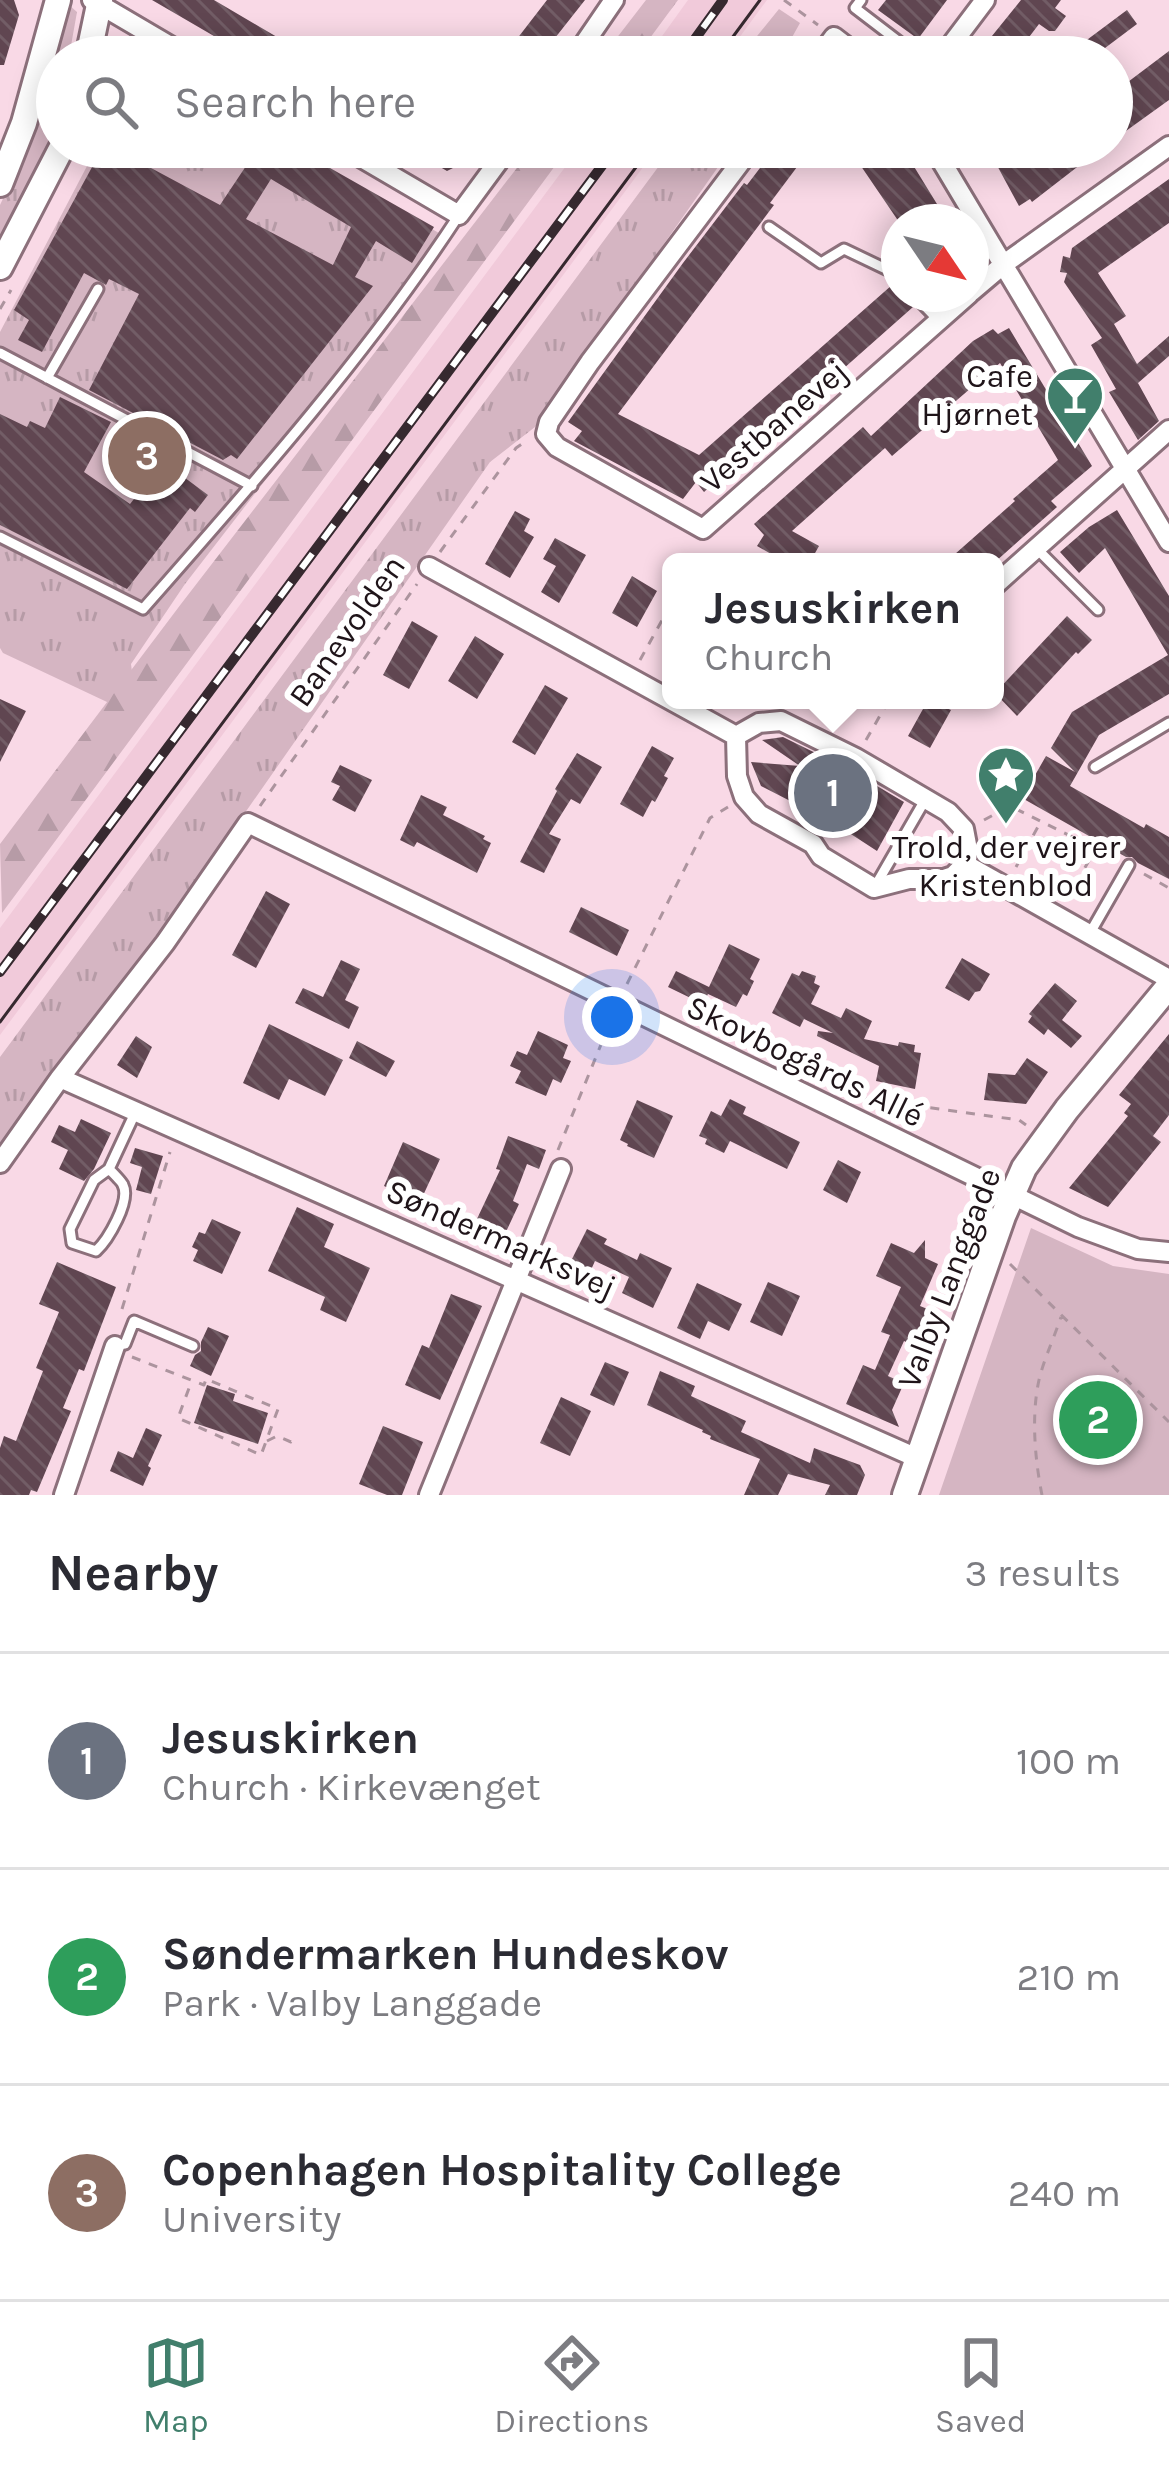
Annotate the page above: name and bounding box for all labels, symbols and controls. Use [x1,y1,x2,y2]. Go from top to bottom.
search box [36,36,1133,168]
icon: search [78,69,144,135]
text: Search here [174,76,416,128]
north arrow [881,204,989,312]
street label: Vestbanevej [693,352,855,500]
place label: Cafe Hjørnet [921,357,1033,433]
bar icon: Cafe Hjørnet [1044,364,1106,446]
pin: 3 [108,411,186,501]
street label: Banevolden [281,548,413,714]
popup [662,553,1004,709]
text: Jesuskirken [704,582,962,634]
text: Church [704,634,833,680]
place icon: Trold, der vejrer Kristenblod [975,744,1037,826]
pin: 1 [794,748,872,838]
place label: Trold, der vejrer Kristenblod [892,828,1120,904]
your location [582,987,642,1047]
street label: Skovbogårds Allé [680,987,930,1135]
street label: Valby Langgade [889,1162,1009,1394]
street label: Søndermarksvej [380,1171,622,1307]
pin: 2 [1059,1375,1137,1465]
text: Nearby [48,1543,218,1603]
text: 3 results [964,1550,1121,1596]
text: Jesuskirken [162,1712,419,1764]
text: 1 [80,1738,94,1784]
text: 100 m [1016,1738,1121,1784]
text: Church · Kirkevænget [162,1764,541,1810]
text: Søndermarken Hundeskov [162,1928,729,1980]
text: 2 [75,1954,99,2000]
text: 210 m [1017,1954,1121,2000]
text: Park · Valby Langgade [162,1980,542,2026]
text: Copenhagen Hospitality College [162,2144,842,2196]
text: 3 [75,2170,99,2216]
text: 240 m [1008,2170,1121,2216]
text: University [162,2196,341,2242]
tab: Map [143,2330,209,2440]
tab: Directions [494,2330,649,2440]
tab: Saved [935,2330,1026,2440]

